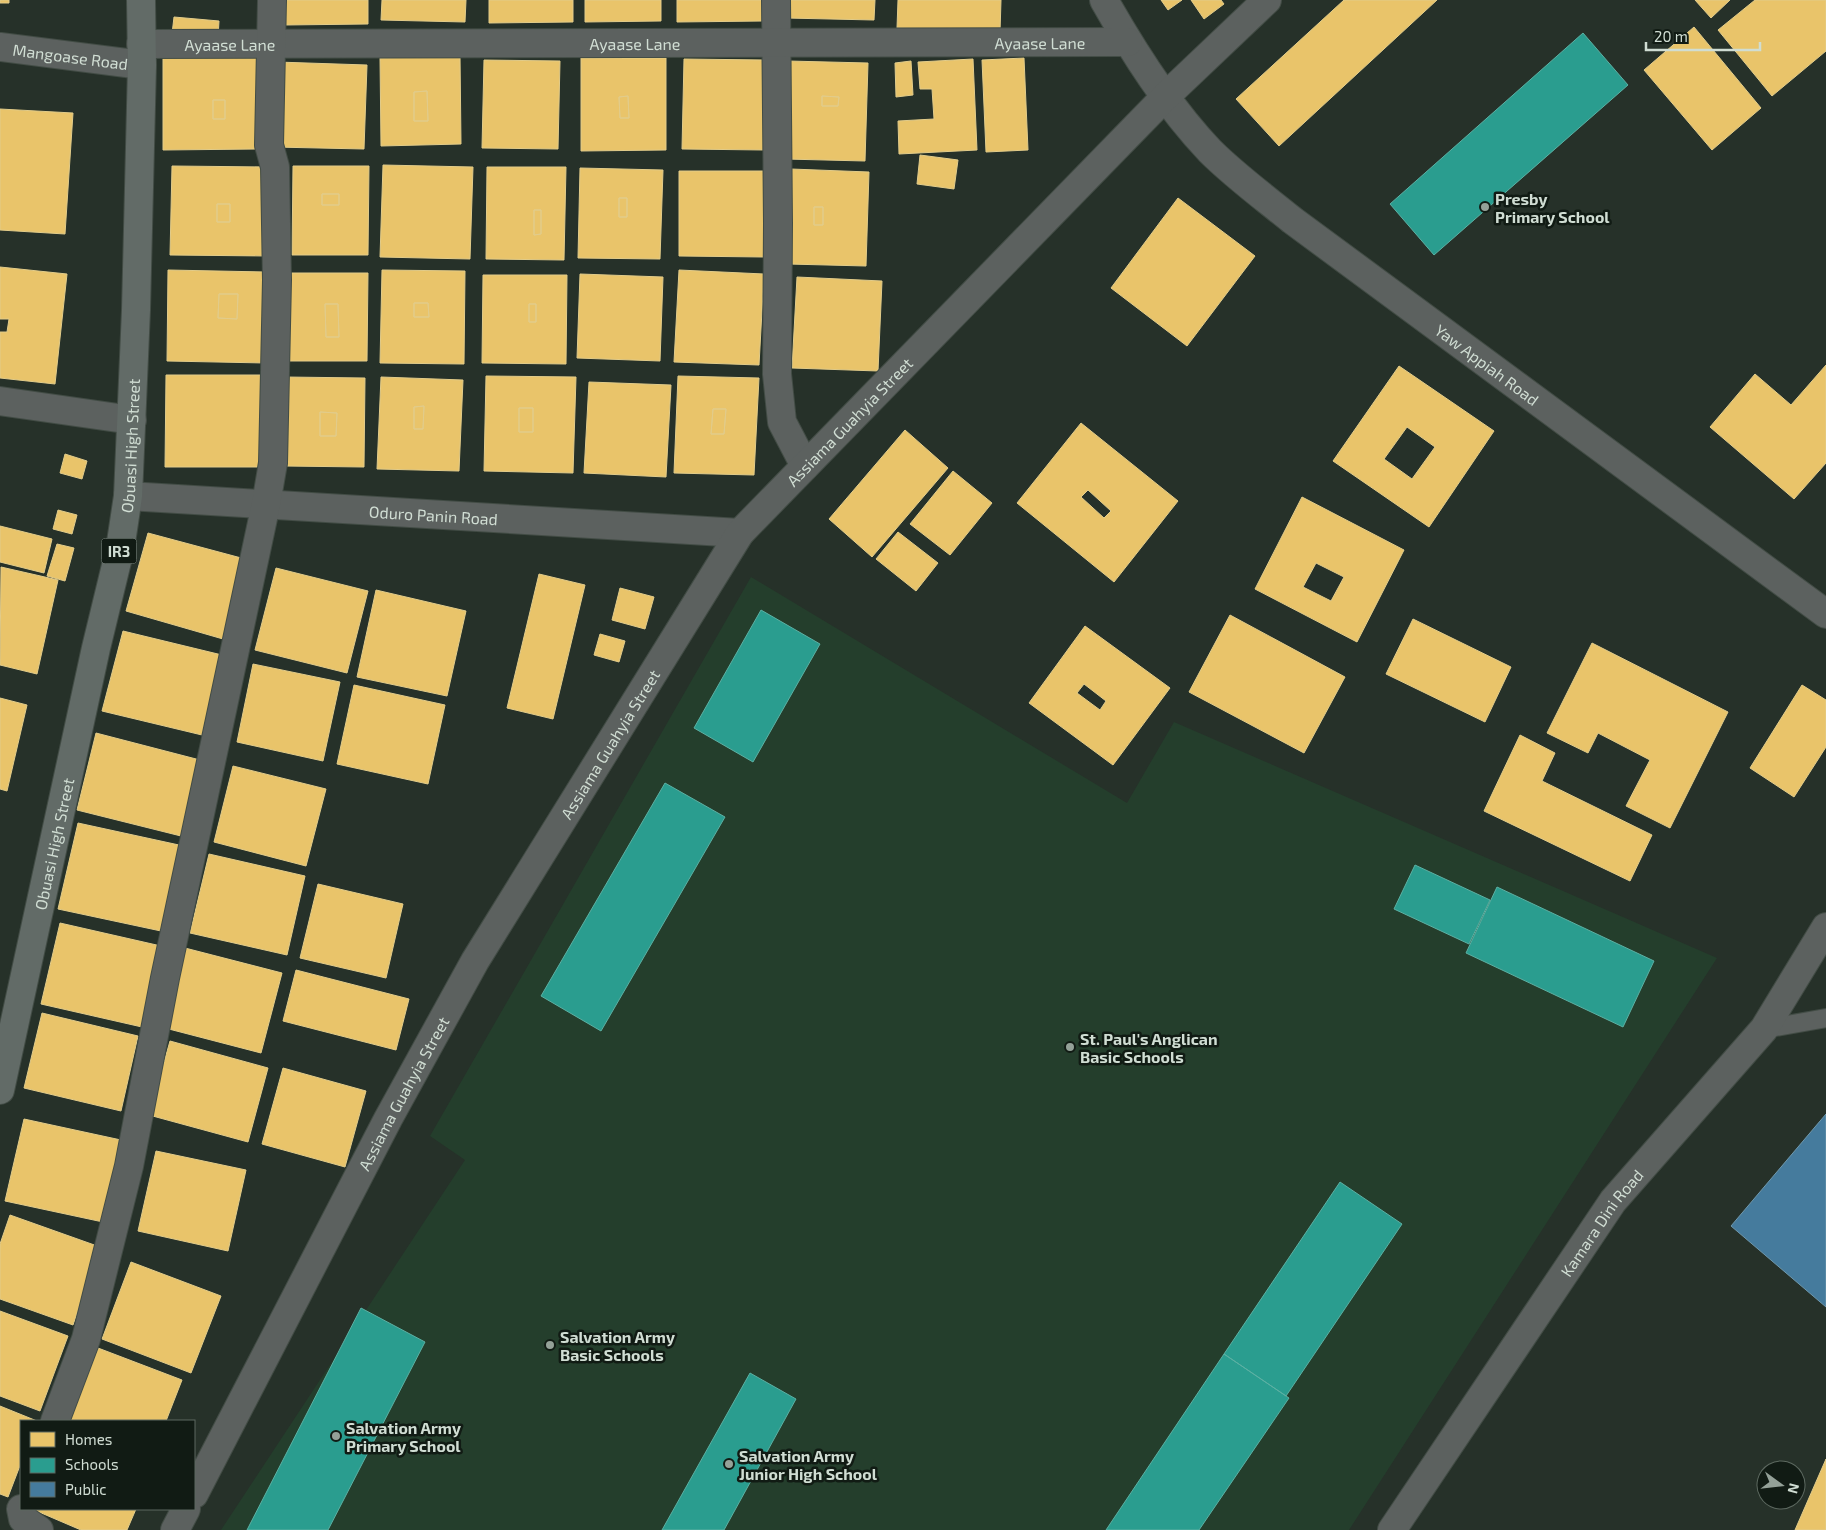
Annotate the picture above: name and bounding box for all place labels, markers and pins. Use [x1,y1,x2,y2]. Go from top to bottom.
place label: Presby Primary School [1495,189,1610,227]
marker: Presby Primary School [1479,201,1491,213]
place label: St. Paul's Anglican Basic Schools [1080,1029,1218,1066]
marker: St. Paul's Anglican Basic Schools [1064,1041,1076,1053]
place label: Salvation Army Basic Schools [560,1327,675,1364]
marker: Salvation Army Basic Schools [544,1339,556,1351]
place label: Salvation Army Primary School [346,1418,461,1456]
marker: Salvation Army Primary School [330,1430,342,1442]
place label: Salvation Army Junior High School [739,1446,878,1483]
marker: Salvation Army Junior High School [723,1458,735,1470]

